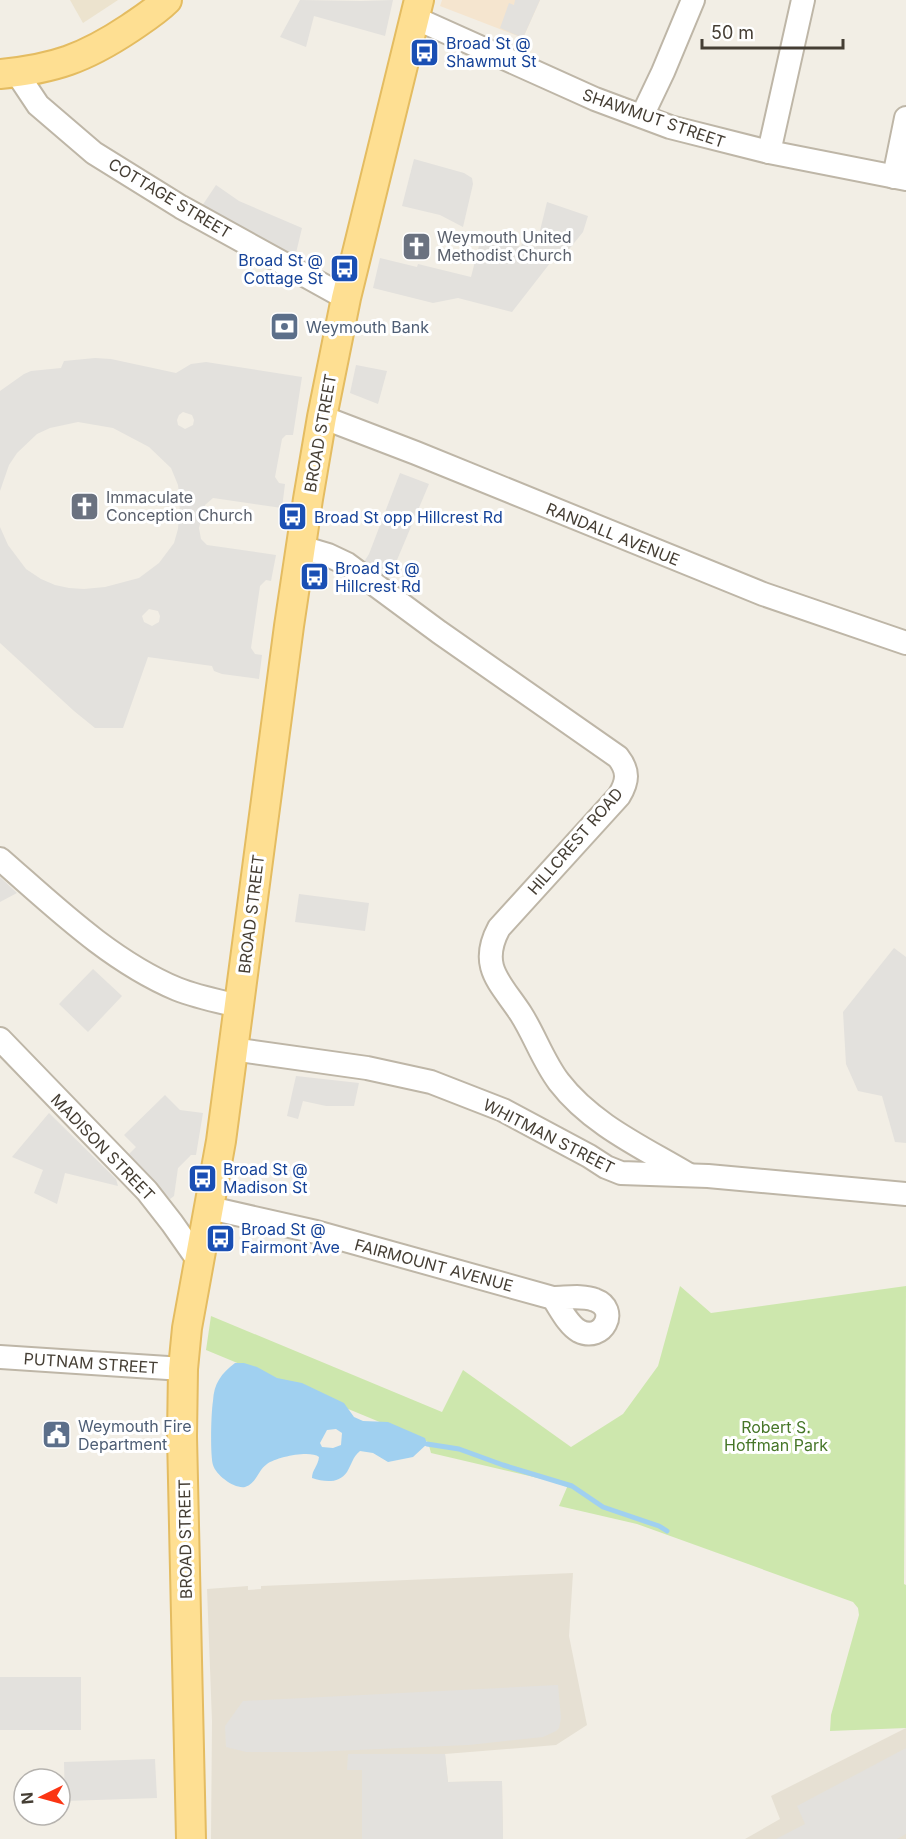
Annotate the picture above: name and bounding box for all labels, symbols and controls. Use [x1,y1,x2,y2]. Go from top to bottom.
scale bar [702,12,843,50]
text: 50 m [711,22,754,43]
place label: Broad St @ Shawmut St [446,33,537,71]
bus stop icon: Broad St @ Shawmut St [409,36,441,68]
street label: SHAWMUT STREET [580,84,728,152]
street label: COTTAGE STREET [105,153,235,243]
place label: Weymouth United Methodist Church [437,227,572,265]
church icon: Weymouth United Methodist Church [400,230,432,262]
place label: Broad St @ Cottage St [238,250,323,288]
bus stop icon: Broad St @ Cottage St [328,253,360,285]
bank icon: Weymouth Bank [269,311,301,343]
place label: Weymouth Bank [306,317,429,337]
street label: BROAD STREET [300,372,340,494]
place label: Immaculate Conception Church [106,487,253,525]
church icon: Immaculate Conception Church [69,490,101,522]
street label: RANDALL AVENUE [543,498,683,570]
bus stop icon: Broad St opp Hillcrest Rd [277,501,309,533]
place label: Broad St opp Hillcrest Rd [314,507,503,527]
place label: Broad St @ Hillcrest Rd [335,558,421,596]
bus stop icon: Broad St @ Hillcrest Rd [298,561,330,593]
street label: HILLCREST ROAD [523,783,627,899]
street label: BROAD STREET [234,853,268,975]
street label: MADISON STREET [47,1089,159,1205]
street label: WHITMAN STREET [480,1094,618,1178]
place label: Broad St @ Madison St [223,1159,308,1197]
bus stop icon: Broad St @ Madison St [186,1162,218,1194]
place label: Broad St @ Fairmont Ave [241,1219,340,1257]
bus stop icon: Broad St @ Fairmont Ave [204,1222,236,1254]
street label: FAIRMOUNT AVENUE [353,1234,515,1296]
street label: PUTNAM STREET [23,1348,159,1378]
place label: Weymouth Fire Department [78,1416,192,1454]
park label: Robert S. Hoffman Park [724,1417,828,1455]
public building icon: Weymouth Fire Department [41,1419,73,1451]
street label: BROAD STREET [174,1479,196,1599]
north arrow [12,1767,72,1827]
text: N [17,1791,38,1805]

